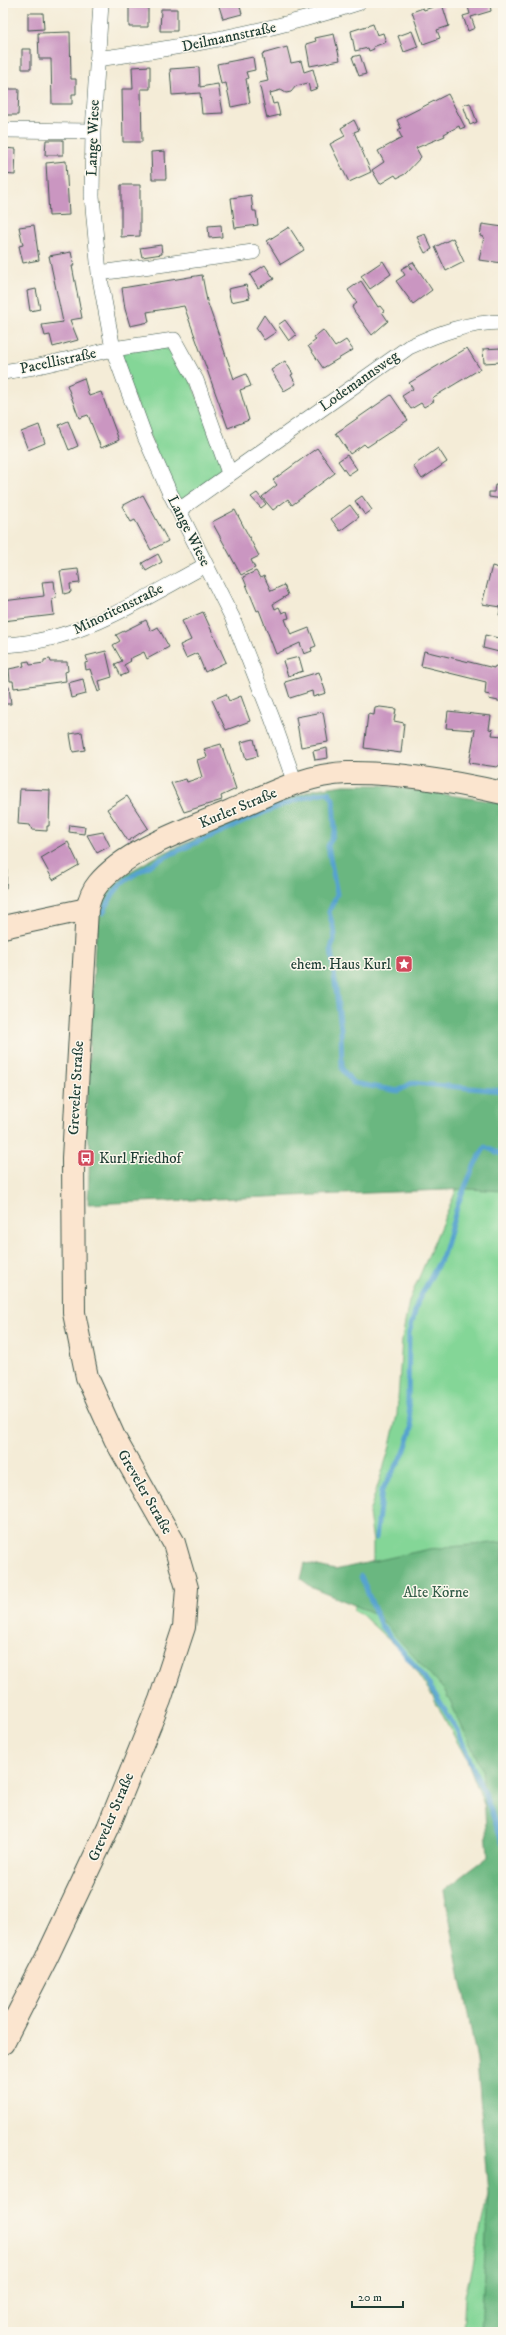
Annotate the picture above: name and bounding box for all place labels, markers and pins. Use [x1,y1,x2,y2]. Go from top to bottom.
place icon: ehem. Haus Kurl [394,954,414,974]
place label: ehem. Haus Kurl [291,955,391,974]
bus stop icon: Kurl Friedhof [76,1148,96,1168]
place label: Kurl Friedhof [99,1149,184,1168]

